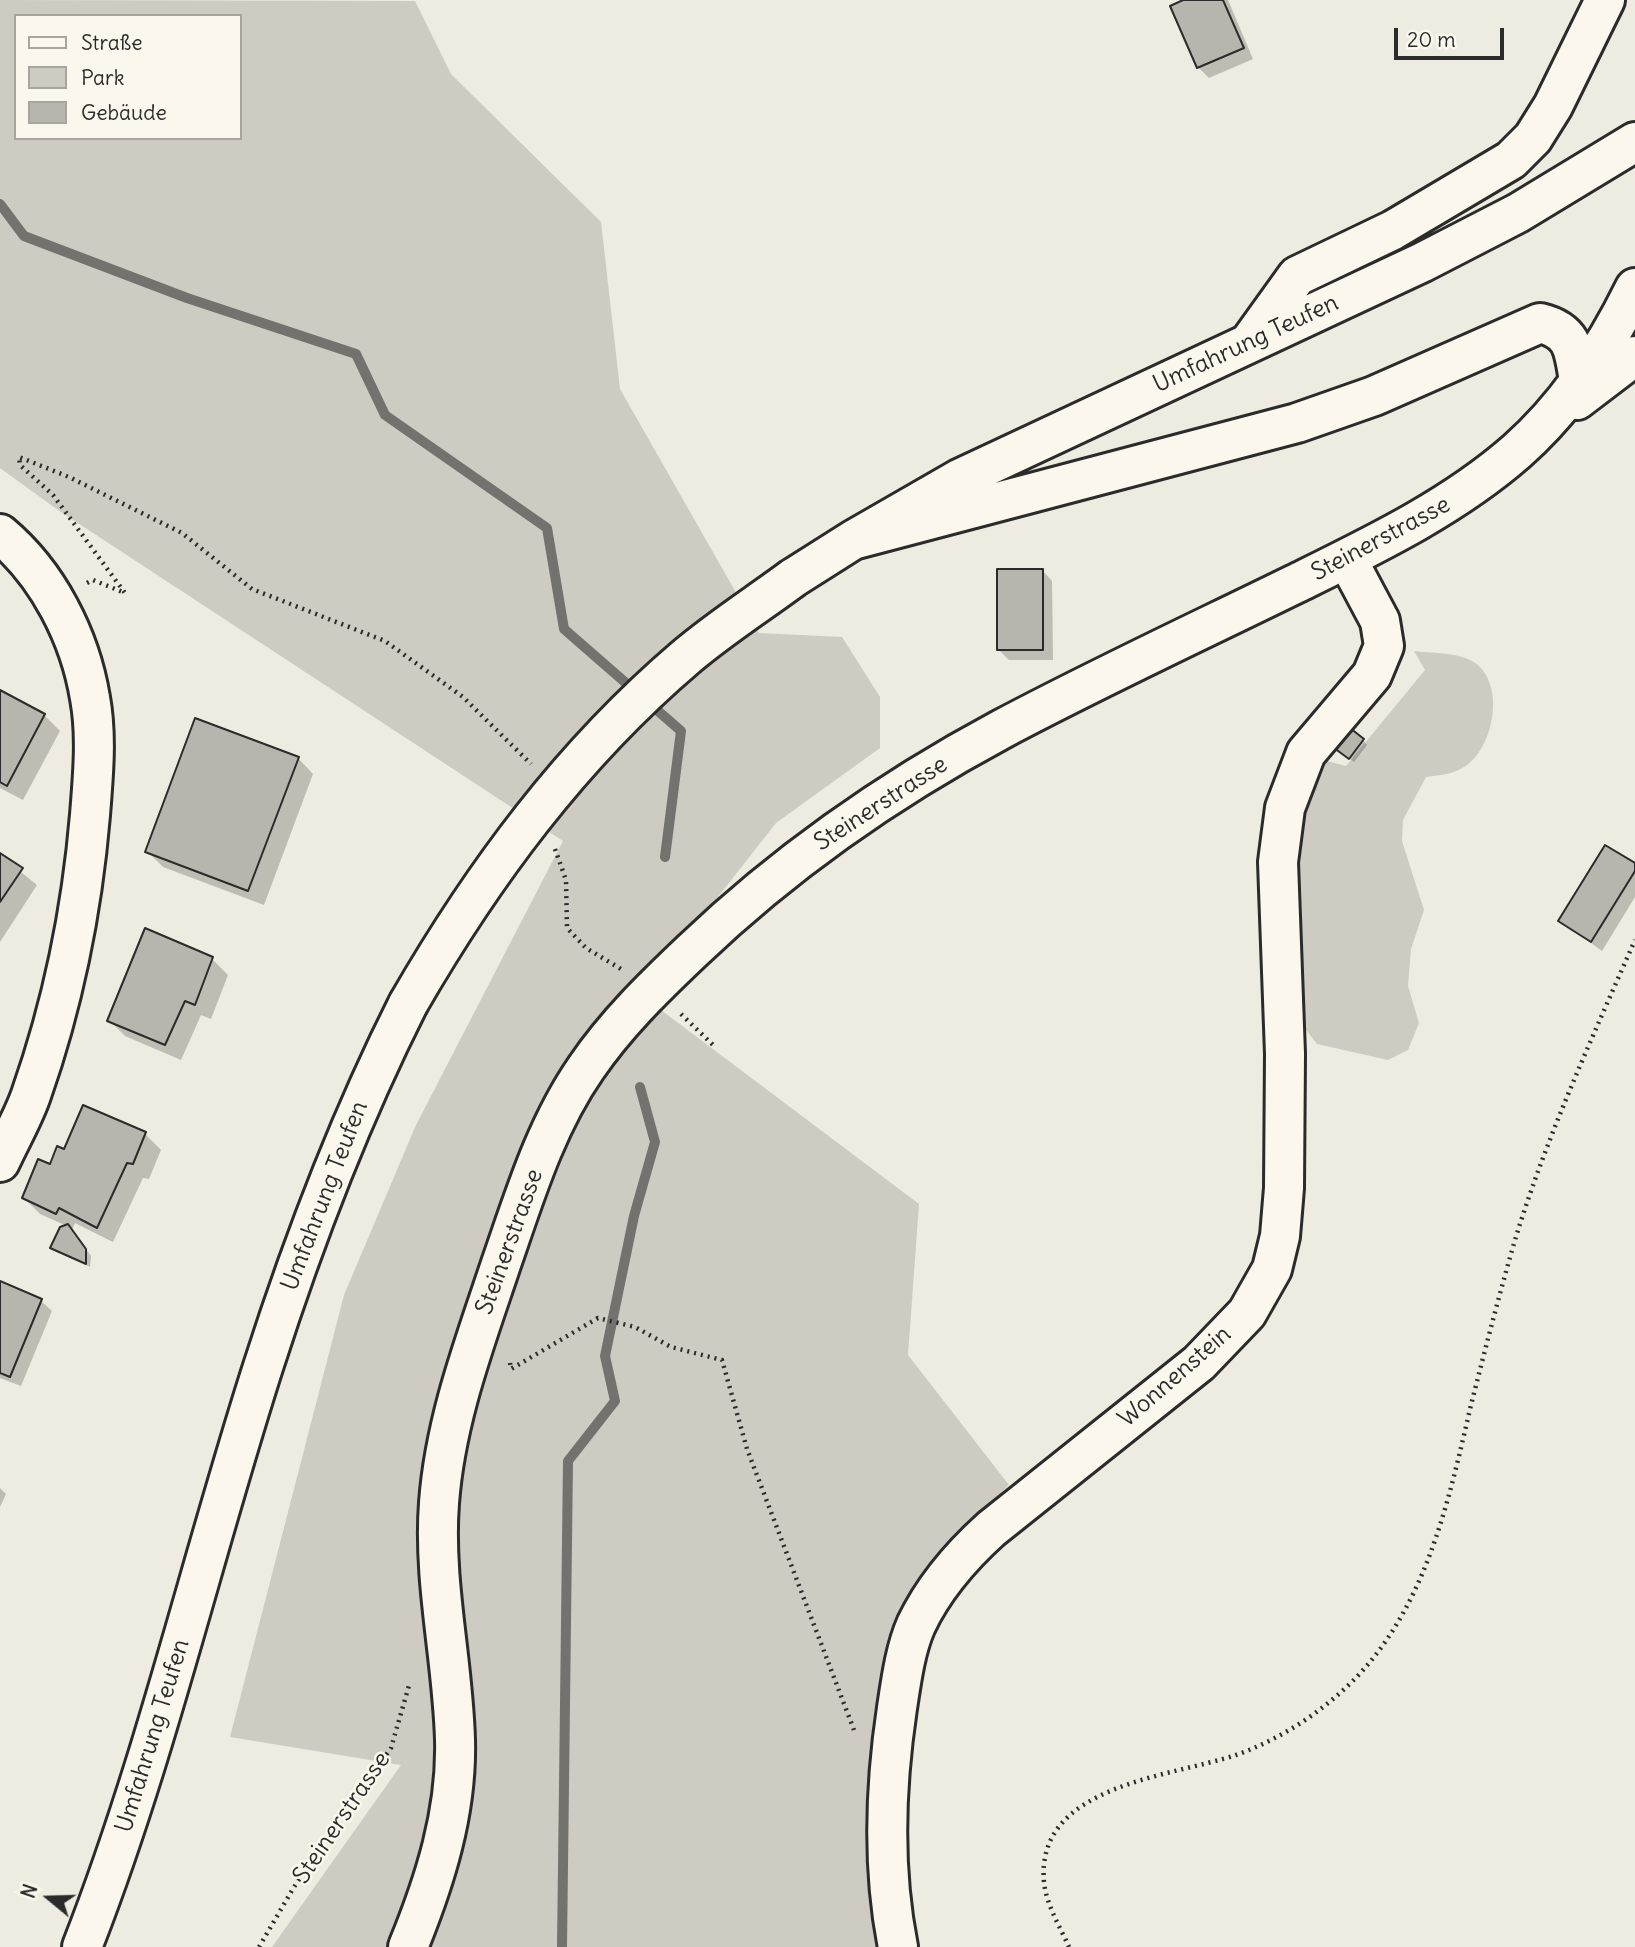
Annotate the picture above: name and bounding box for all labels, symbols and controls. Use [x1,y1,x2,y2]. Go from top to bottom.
legend [14,14,242,140]
scale bar [1397,14,1507,58]
text: 20 m [1407,26,1456,53]
text: Straße [81,29,142,56]
text: Park [81,64,124,91]
text: Gebäude [81,99,167,126]
street label: Umfahrung Teufen [1149,289,1343,399]
street label: Steinerstrasse [1307,490,1455,588]
street label: Steinerstrasse [809,750,953,858]
street label: Umfahrung Teufen [276,1097,374,1295]
street label: Steinerstrasse [470,1165,550,1319]
street label: Wonnenstein [1113,1320,1237,1434]
street label: Umfahrung Teufen [110,1636,196,1836]
street label: Steinerstrasse [287,1747,397,1889]
north arrow [14,1863,84,1933]
text: N [16,1881,43,1901]

